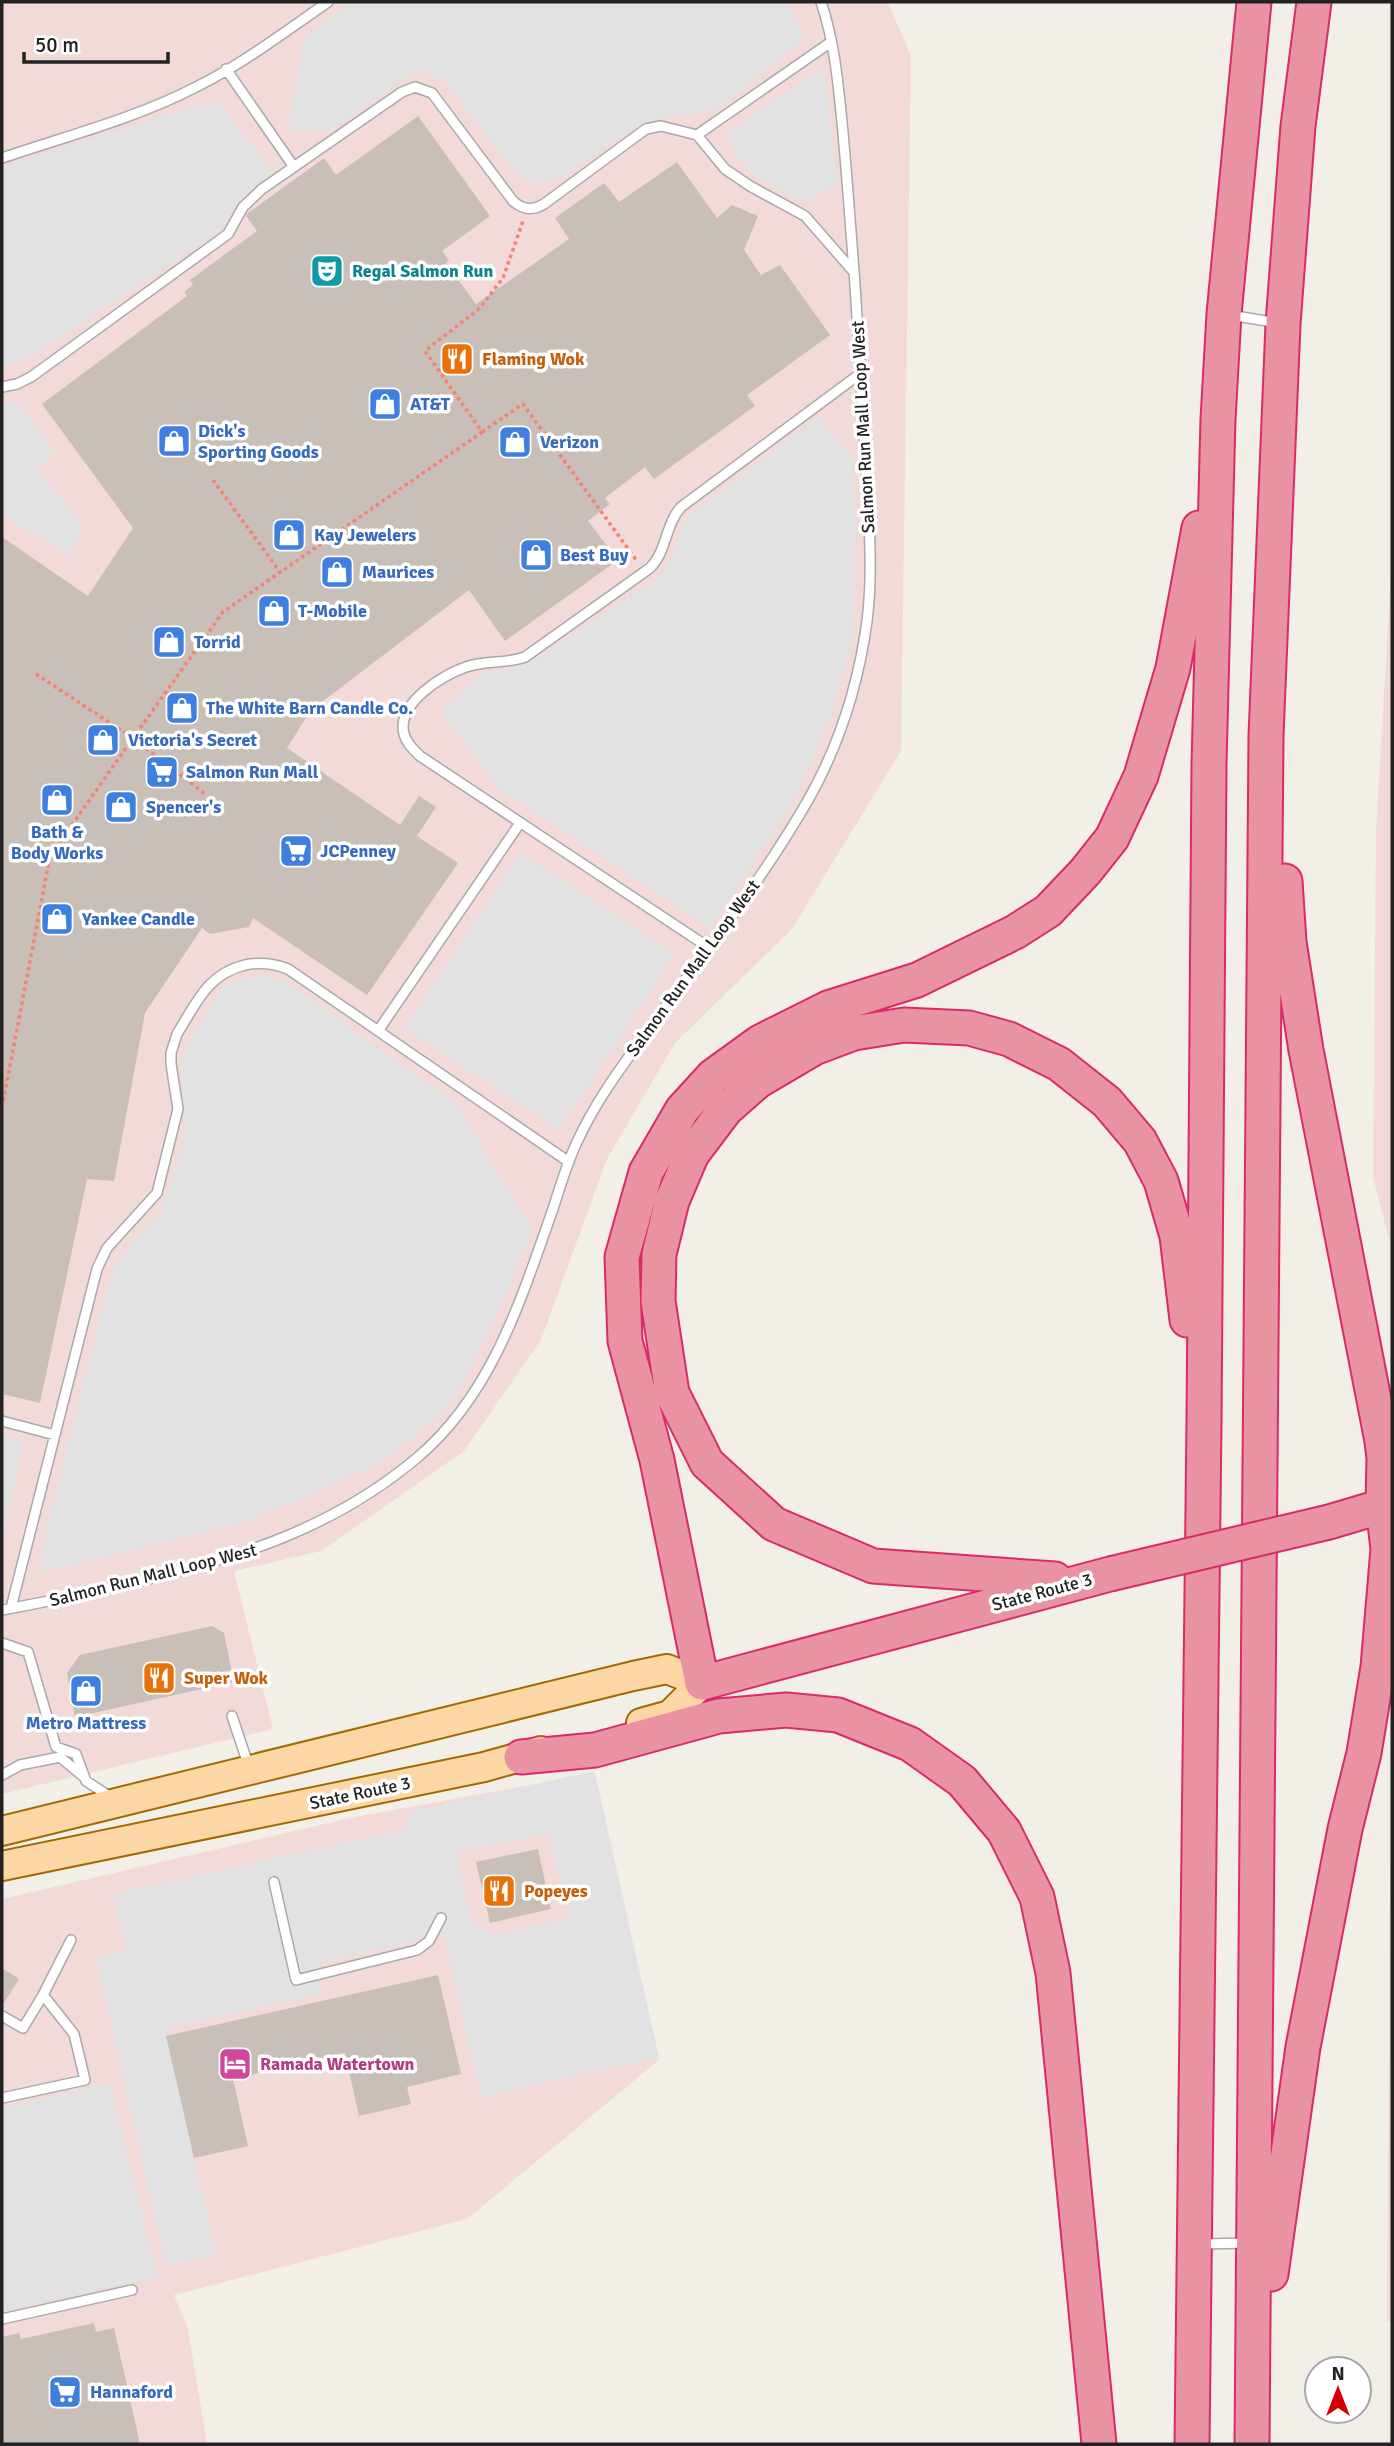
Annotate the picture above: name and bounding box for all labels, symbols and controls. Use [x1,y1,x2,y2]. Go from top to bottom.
scale bar [24,21,168,65]
text: 50 m [35,32,79,58]
theatre icon: Regal Salmon Run [308,252,346,290]
place label: Regal Salmon Run [352,260,493,282]
street label: Salmon Run Mall Loop West [846,320,880,534]
restaurant icon: Flaming Wok [438,340,476,378]
place label: Flaming Wok [482,348,585,370]
shop icon: AT&T [366,385,404,423]
place label: AT&T [410,393,451,415]
place label: Dick's Sporting Goods [198,420,319,463]
shop icon: Dick's Sporting Goods [155,422,193,460]
shop icon: Verizon [496,423,534,461]
place label: Verizon [540,431,599,453]
shop icon: Kay Jewelers [270,516,308,554]
place label: Kay Jewelers [314,524,416,546]
shop icon: Best Buy [517,536,555,574]
place label: Best Buy [560,544,629,566]
shop icon: Maurices [318,553,356,591]
place label: Maurices [362,561,434,583]
shop icon: T-Mobile [255,592,293,630]
place label: T-Mobile [298,600,367,622]
shop icon: Torrid [150,623,188,661]
place label: Torrid [194,631,241,653]
shop icon: The White Barn Candle Co. [163,689,201,727]
place label: The White Barn Candle Co. [206,697,413,719]
shop icon: Victoria's Secret [84,721,122,759]
place label: Victoria's Secret [128,729,257,751]
supermarket icon: Salmon Run Mall [143,753,181,791]
place label: Salmon Run Mall [186,761,319,783]
shop icon: Bath & Body Works [38,781,76,819]
shop icon: Spencer's [102,788,140,826]
place label: Spencer's [146,796,221,818]
place label: Bath & Body Works [11,821,103,864]
supermarket icon: JCPenney [277,832,315,870]
place label: JCPenney [320,840,396,862]
street label: Salmon Run Mall Loop West [622,875,764,1061]
shop icon: Yankee Candle [38,900,76,938]
place label: Yankee Candle [81,908,195,930]
street label: Salmon Run Mall Loop West [47,1539,259,1611]
street label: State Route 3 [989,1568,1095,1616]
restaurant icon: Super Wok [140,1659,178,1697]
place label: Super Wok [184,1667,269,1689]
shop icon: Metro Mattress [67,1672,105,1710]
place label: Metro Mattress [26,1712,146,1734]
street label: State Route 3 [307,1772,413,1814]
restaurant icon: Popeyes [480,1872,518,1910]
place label: Popeyes [524,1880,588,1902]
hotel icon: Ramada Watertown [216,2045,254,2083]
place label: Ramada Watertown [260,2053,415,2075]
north arrow [1303,2355,1373,2425]
text: N [1331,2362,1345,2386]
supermarket icon: Hannaford [46,2373,84,2411]
place label: Hannaford [90,2381,173,2403]

